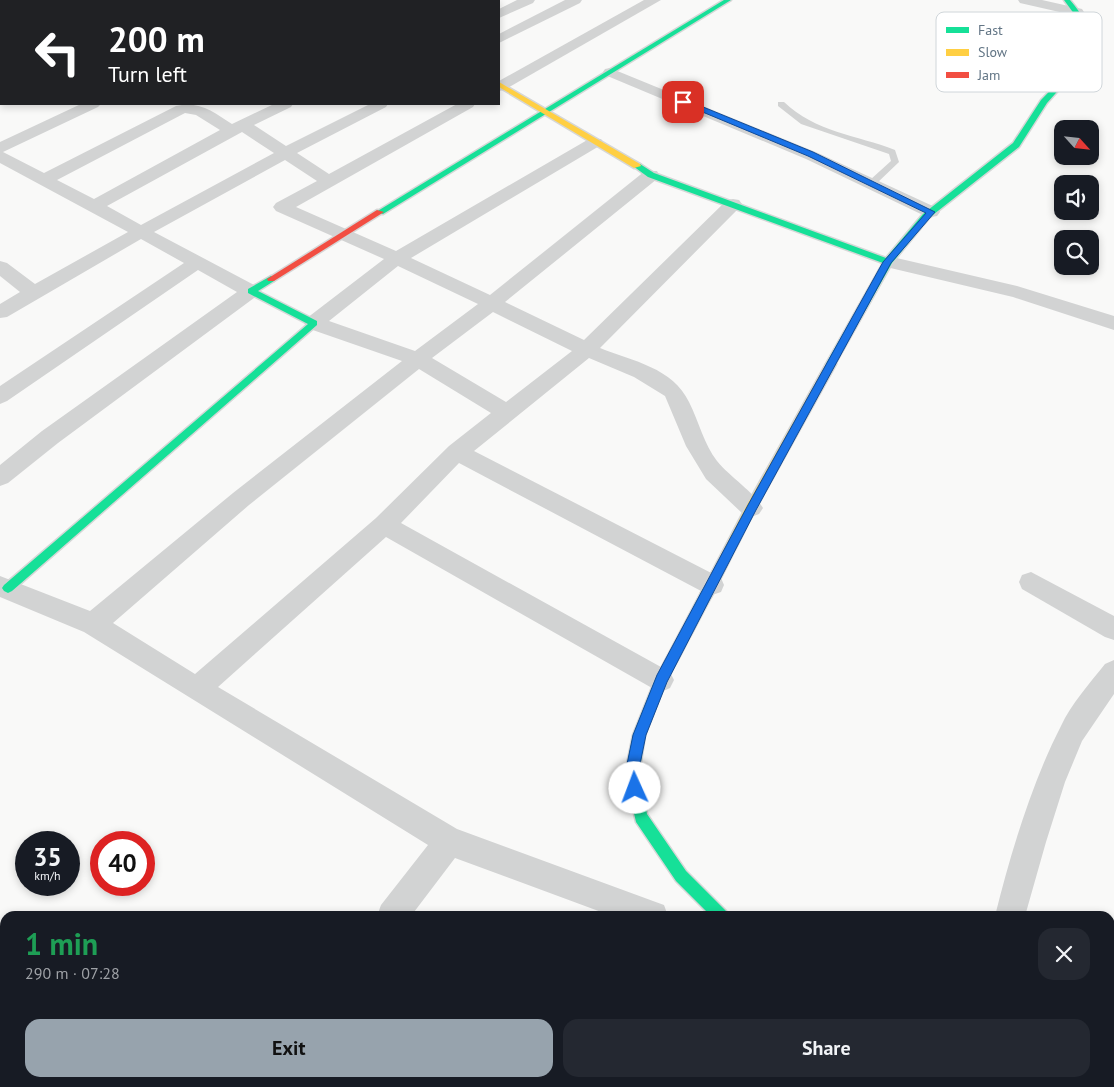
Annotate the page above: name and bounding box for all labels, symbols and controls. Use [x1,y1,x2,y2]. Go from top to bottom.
legend [936,12,1102,92]
text: 200 m [108,16,205,62]
icon: left [25,20,90,85]
text: Fast [978,21,1003,39]
text: Slow [978,43,1008,61]
text: Turn left [108,60,187,88]
text: Jam [977,66,1000,84]
pin [662,81,704,123]
icon: arrive [669,88,697,116]
north arrow [1054,120,1099,165]
map controls [1054,120,1099,275]
button: sound [1054,175,1099,220]
button: search [1054,230,1099,275]
position arrow [608,761,660,813]
speed limit sign: 40 [90,831,155,896]
text: 35 [33,841,62,873]
text: km/h [34,868,61,883]
text: 1 min [25,924,98,963]
button: close [1038,928,1090,980]
text: 290 m · 07:28 [25,963,120,983]
button: Exit [25,1019,553,1077]
button: Share [563,1019,1090,1077]

